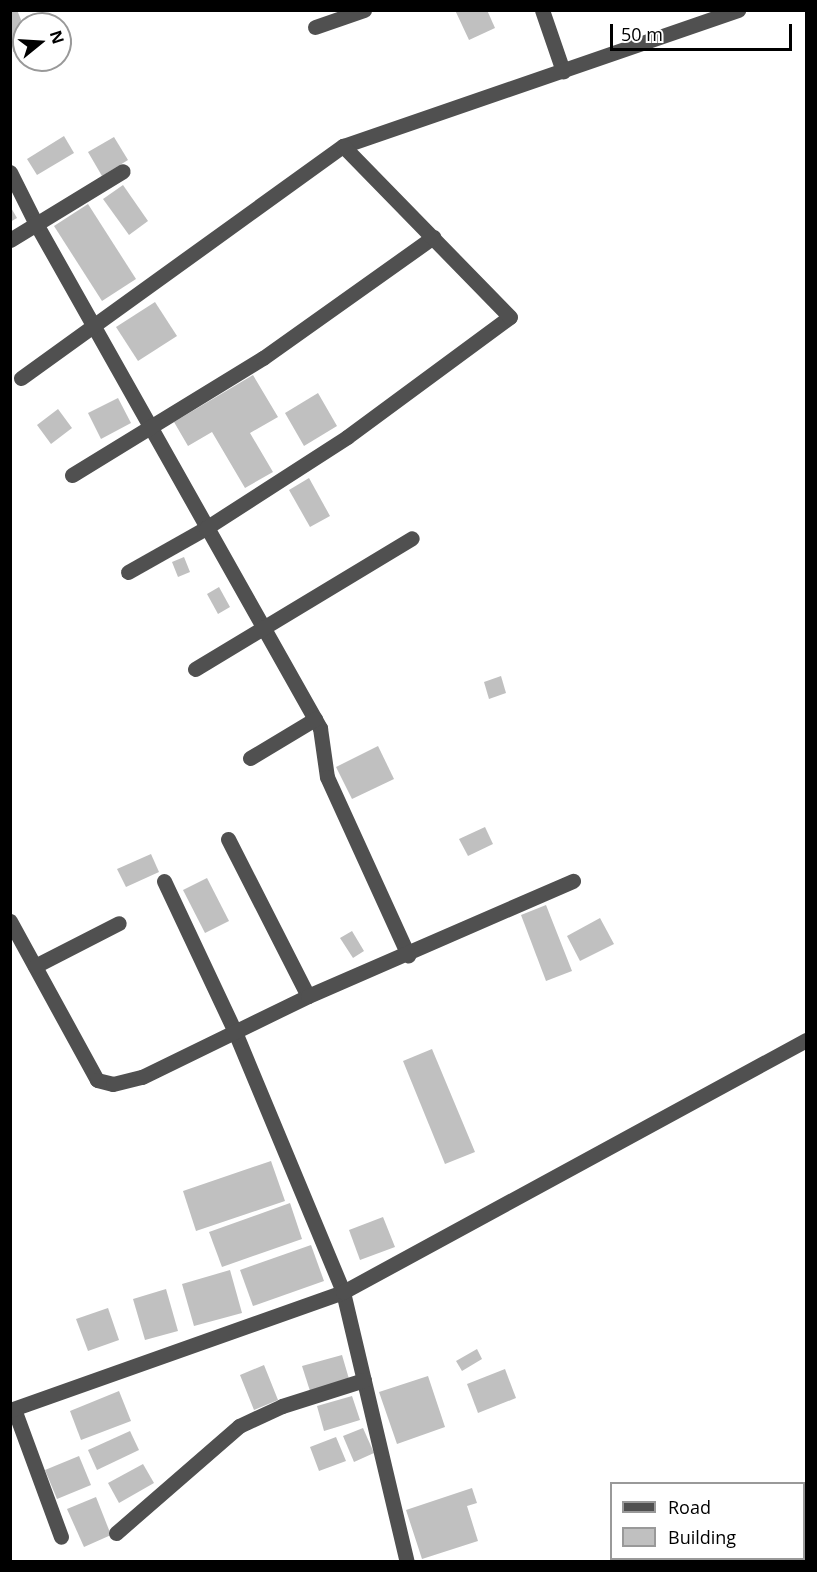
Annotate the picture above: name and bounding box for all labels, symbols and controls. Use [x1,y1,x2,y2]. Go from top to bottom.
north arrow [12,12,72,72]
scale bar [613,12,794,50]
text: 50 m [621,22,663,46]
text: N [45,27,70,47]
legend [610,1482,805,1560]
text: Road [668,1495,711,1519]
text: Building [668,1525,736,1549]

